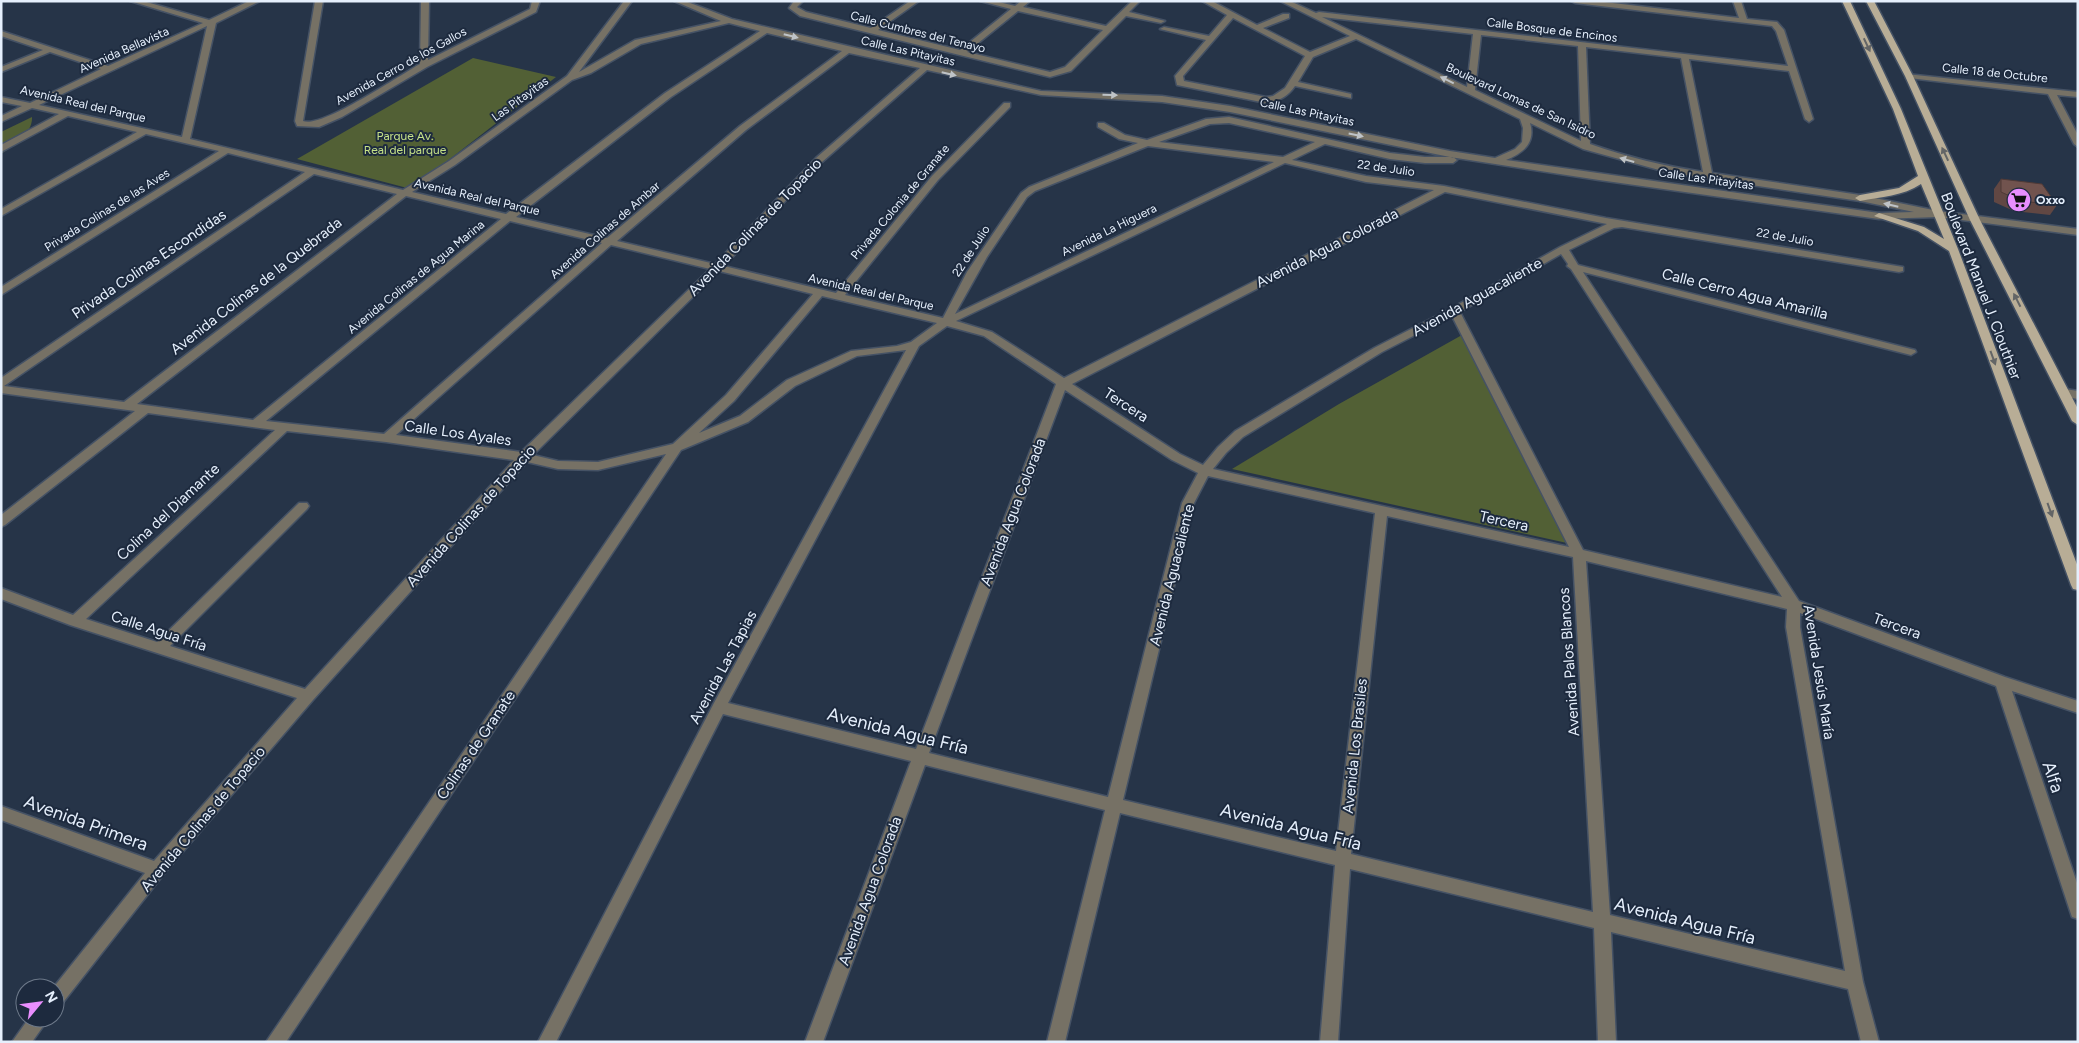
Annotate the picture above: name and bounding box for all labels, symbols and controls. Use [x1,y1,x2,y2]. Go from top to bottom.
street label: Calle Cumbres del Tenayo [849,8,987,56]
street label: Calle Bosque de Encinos [1486,15,1618,45]
street label: Avenida Bellavista [77,24,171,76]
street label: Avenida Cerro de los Gallos [333,24,469,108]
one-way arrow [784,32,799,40]
street label: Calle Las Pitayitas [860,33,957,69]
one-way arrow [1864,38,1872,52]
street label: Boulevard Lomas de San Isidro [1444,60,1598,142]
street label: Calle 18 de Octubre [1942,60,2049,86]
one-way arrow [942,70,958,78]
street label: Las Pitayitas [489,74,551,124]
one-way arrow [1440,76,1454,84]
street label: Avenida Real del Parque [19,83,148,125]
one-way arrow [1102,91,1118,99]
street label: Calle Las Pitayitas [1259,95,1356,129]
park label: Parque Av. Real del parque [364,129,447,157]
one-way arrow [1348,132,1364,140]
street label: Privada Colonia de Granate [848,141,952,262]
one-way arrow [1941,147,1949,161]
street label: Avenida Colinas de Topacio [684,154,826,300]
one-way arrow [1620,155,1635,163]
street label: 22 de Julio [1356,157,1416,179]
street label: Calle Las Pitayitas [1657,165,1755,193]
street label: Privada Colinas de las Aves [42,166,172,254]
street label: Avenida Real del Parque [413,176,542,218]
street label: Avenida Colinas de Ambar [547,179,663,281]
supermarket icon: Oxxo [2006,187,2032,213]
street label: Boulevard Manuel J. Clouthier [1937,190,2025,382]
place label: Oxxo [2036,193,2065,207]
street label: Avenida La Higuera [1059,201,1159,259]
one-way arrow [1883,201,1898,209]
street label: Avenida Agua Colorada [1253,204,1401,292]
street label: Privada Colinas Escondidas [68,206,230,322]
street label: Avenida Colinas de la Quebrada [167,214,345,358]
street label: Avenida Colinas de Agua Marina [345,217,487,337]
street label: 22 de Julio [949,223,993,279]
street label: 22 de Julio [1755,225,1815,249]
street label: Avenida Aguacaliente [1409,254,1545,340]
street label: Calle Cerro Agua Amarilla [1660,265,1830,323]
street label: Avenida Real del Parque [807,271,936,313]
one-way arrow [2013,292,2021,307]
one-way arrow [1989,351,1997,366]
street label: Tercera [1100,384,1152,426]
street label: Calle Los Ayales [403,417,513,449]
street label: Avenida Agua Colorada [976,435,1050,589]
street label: Avenida Colinas de Topacio [403,441,540,591]
street label: Colina del Diamante [113,460,223,564]
street label: Avenida Aguacaliente [1146,502,1198,648]
one-way arrow [2047,503,2054,518]
street label: Tercera [1478,507,1530,535]
street label: Avenida Palos Blancos [1555,587,1583,737]
street label: Avenida Jesús María [1799,603,1839,741]
street label: Calle Agua Fría [109,607,209,655]
street label: Avenida Las Tapias [685,607,761,727]
street label: Tercera [1871,609,1923,643]
street label: Avenida Los Brasiles [1339,678,1371,814]
street label: Colinas de Granate [433,687,519,803]
street label: Avenida Agua Fría [825,703,971,759]
street label: Avenida Colinas de Topacio [137,742,269,895]
street label: Alfa [2038,758,2068,796]
street label: Avenida Primera [21,790,151,856]
street label: Avenida Agua Fría [1218,799,1364,855]
street label: Avenida Agua Colorada [835,814,905,968]
street label: Avenida Agua Fría [1612,893,1758,949]
north arrow [15,978,65,1028]
text: N [41,988,61,1006]

